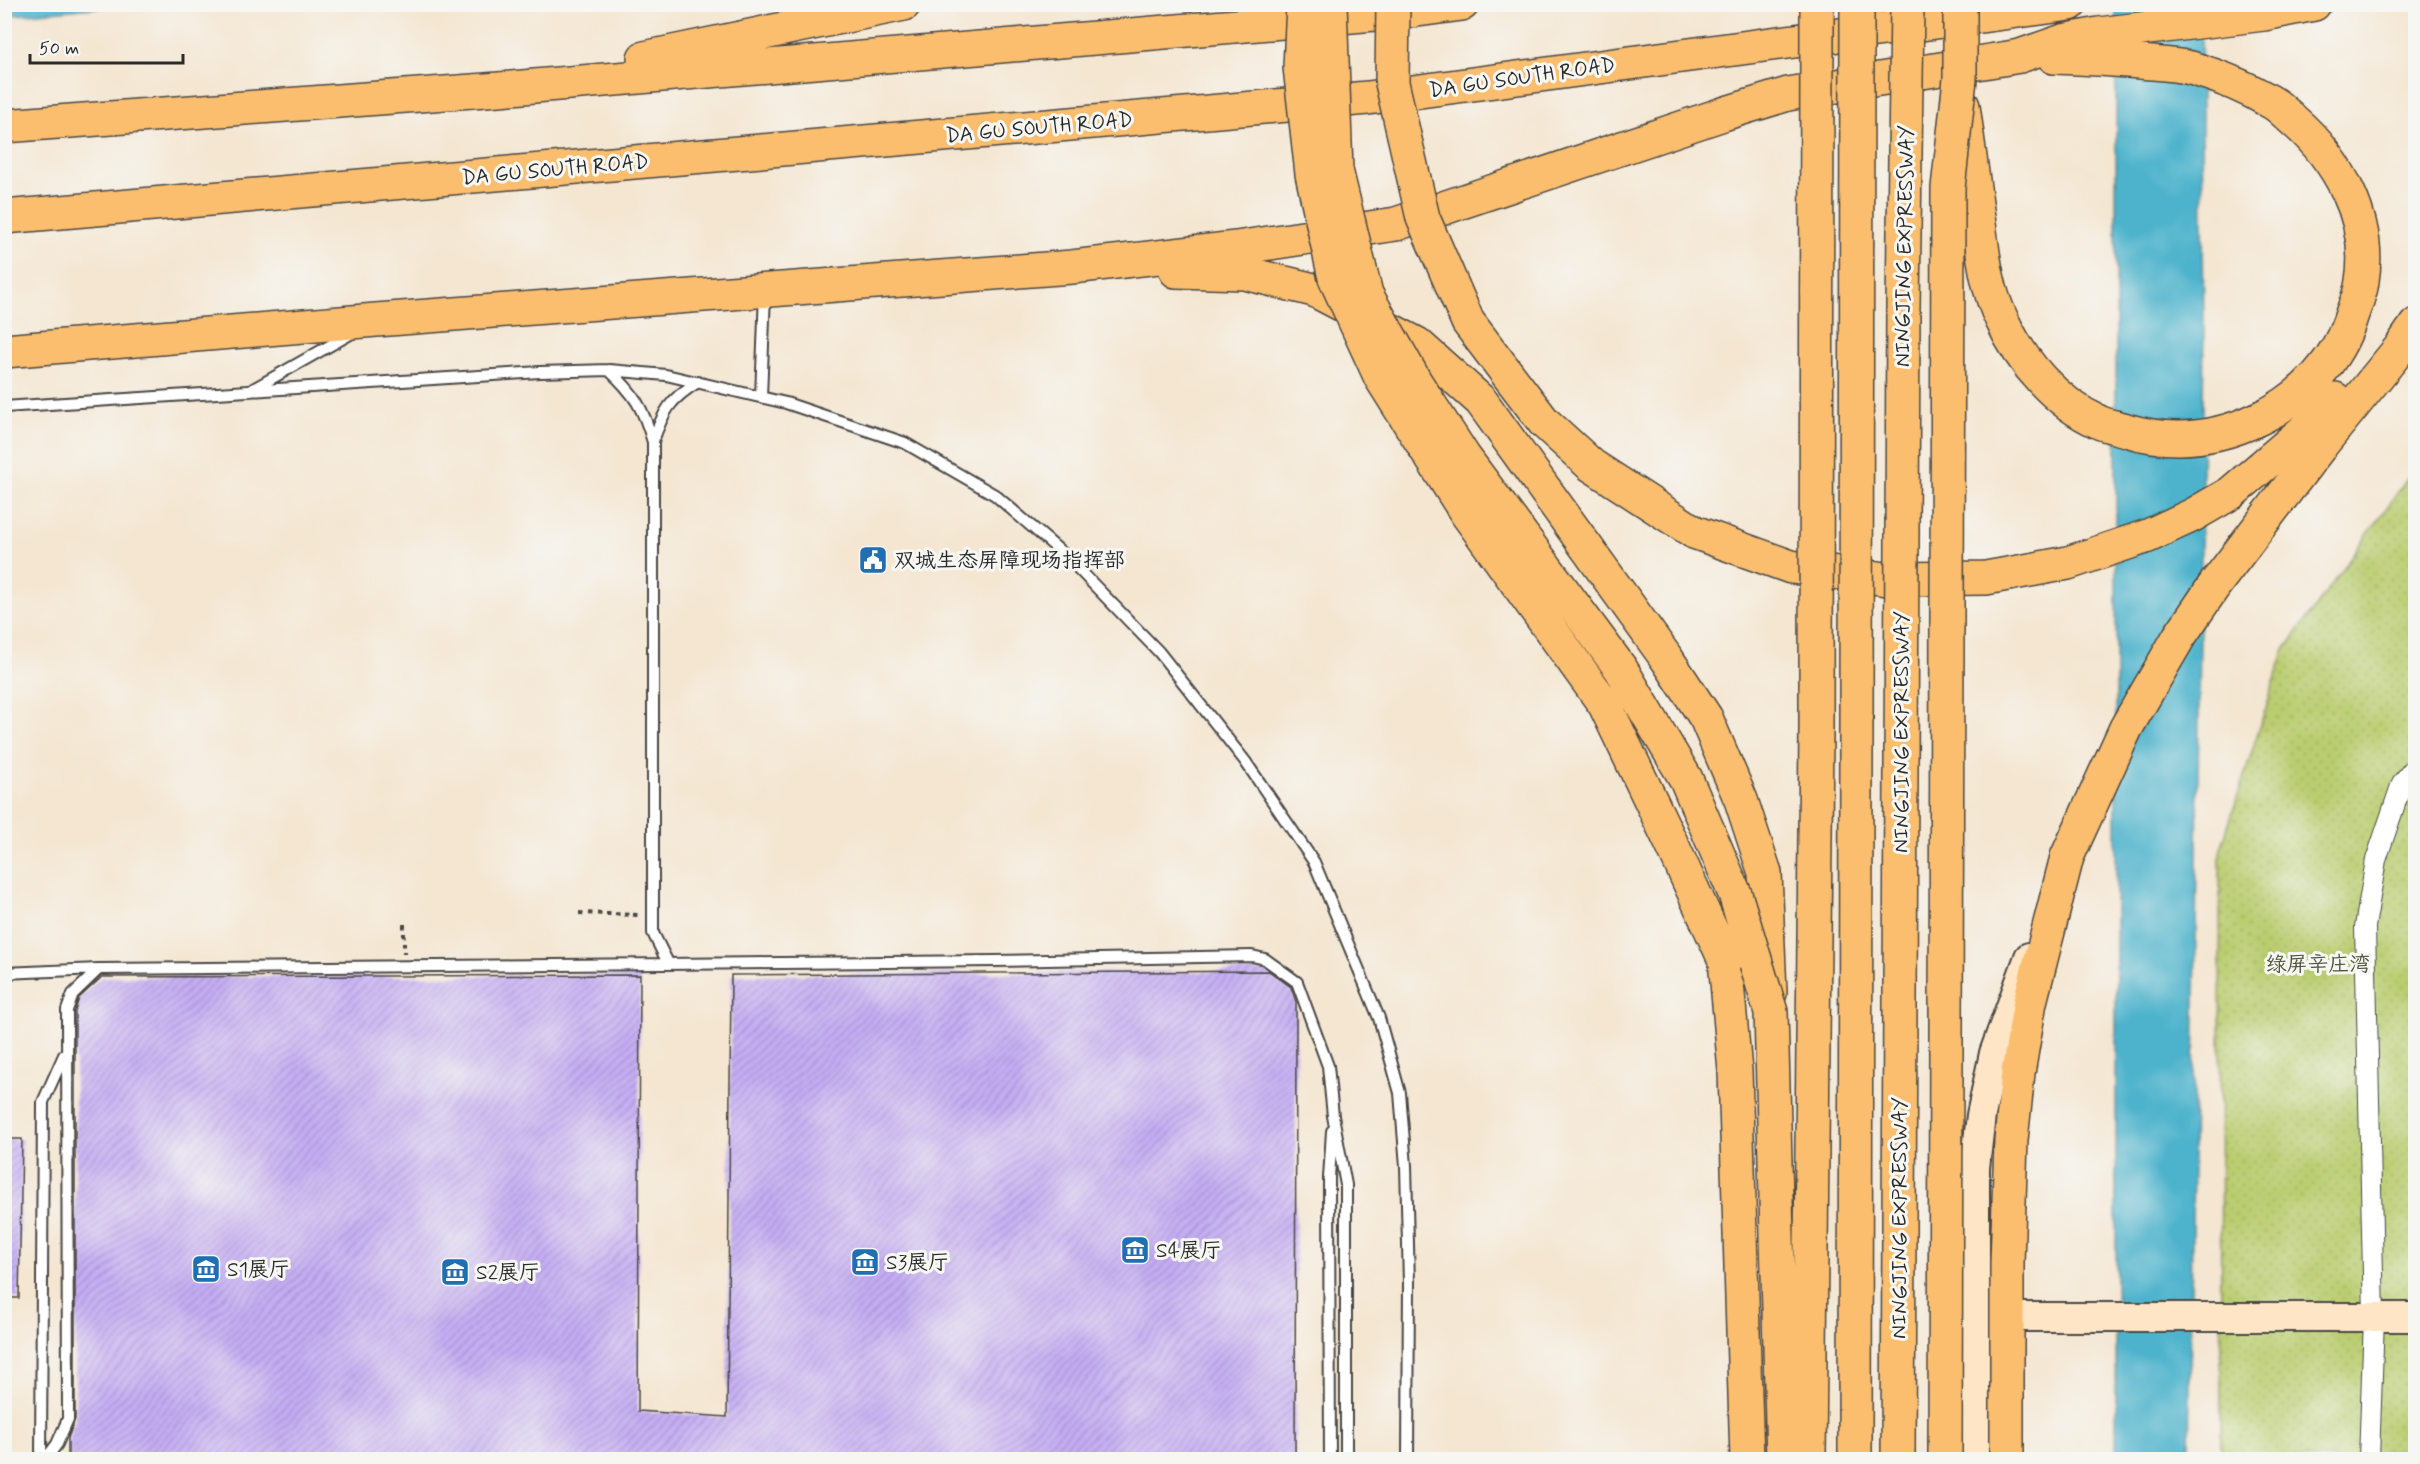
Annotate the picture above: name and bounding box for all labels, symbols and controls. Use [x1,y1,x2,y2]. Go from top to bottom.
scale bar [30,27,183,65]
text: 50 m [39,37,79,61]
street label: DA GU SOUTH ROAD [1427,51,1617,105]
street label: DA GU SOUTH ROAD [944,106,1134,150]
street label: NINGJING EXPRESSWAY [1889,125,1921,367]
street label: DA GU SOUTH ROAD [460,148,650,192]
public building icon: 双城生态屏障现场指挥部 [857,544,889,576]
place label: 双城生态屏障现场指挥部 [894,547,1125,575]
street label: NINGJING EXPRESSWAY [1888,611,1916,853]
park label: 绿屏辛庄湾 [2266,951,2371,979]
street label: NINGJING EXPRESSWAY [1886,1097,1914,1339]
museum icon: S4展厅 [1119,1234,1151,1266]
place label: S4展厅 [1156,1237,1222,1265]
museum icon: S3展厅 [849,1246,881,1278]
place label: S3展厅 [886,1249,949,1277]
museum icon: S1展厅 [190,1253,222,1285]
place label: S1展厅 [227,1256,290,1284]
museum icon: S2展厅 [439,1256,471,1288]
place label: S2展厅 [476,1259,540,1287]

